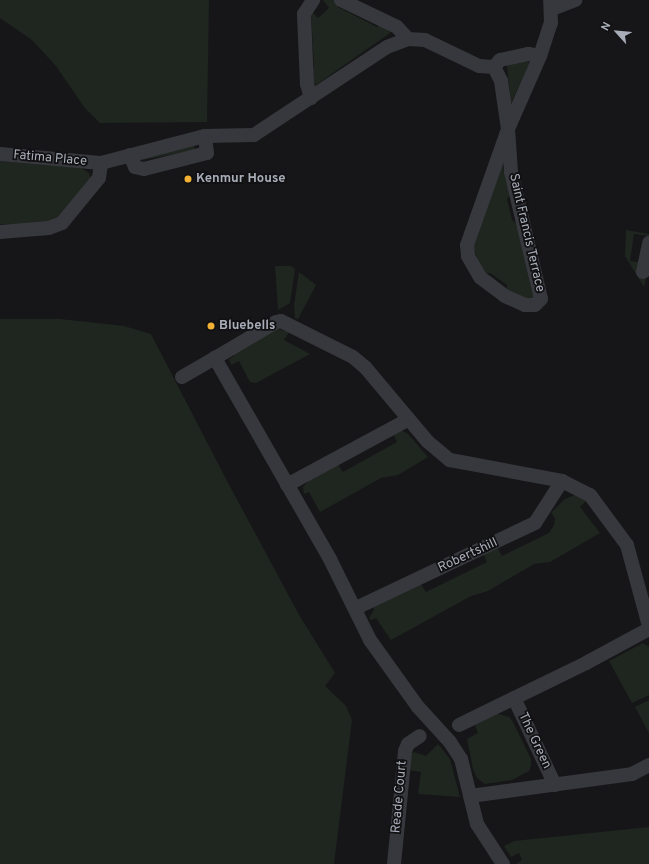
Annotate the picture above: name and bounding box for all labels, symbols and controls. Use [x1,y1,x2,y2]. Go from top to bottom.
north arrow [597,12,637,52]
text: N [598,20,614,33]
street label: Fatima Place [12,148,88,170]
place label: Kenmur House [196,171,285,187]
street label: Saint Francis Terrace [505,172,547,294]
marker: Kenmur House [183,174,193,184]
place label: Bluebells [219,318,275,334]
marker: Bluebells [206,321,216,331]
street label: Robertshill [436,535,500,577]
street label: The Green [514,710,554,772]
street label: Reade Court [389,760,411,834]

